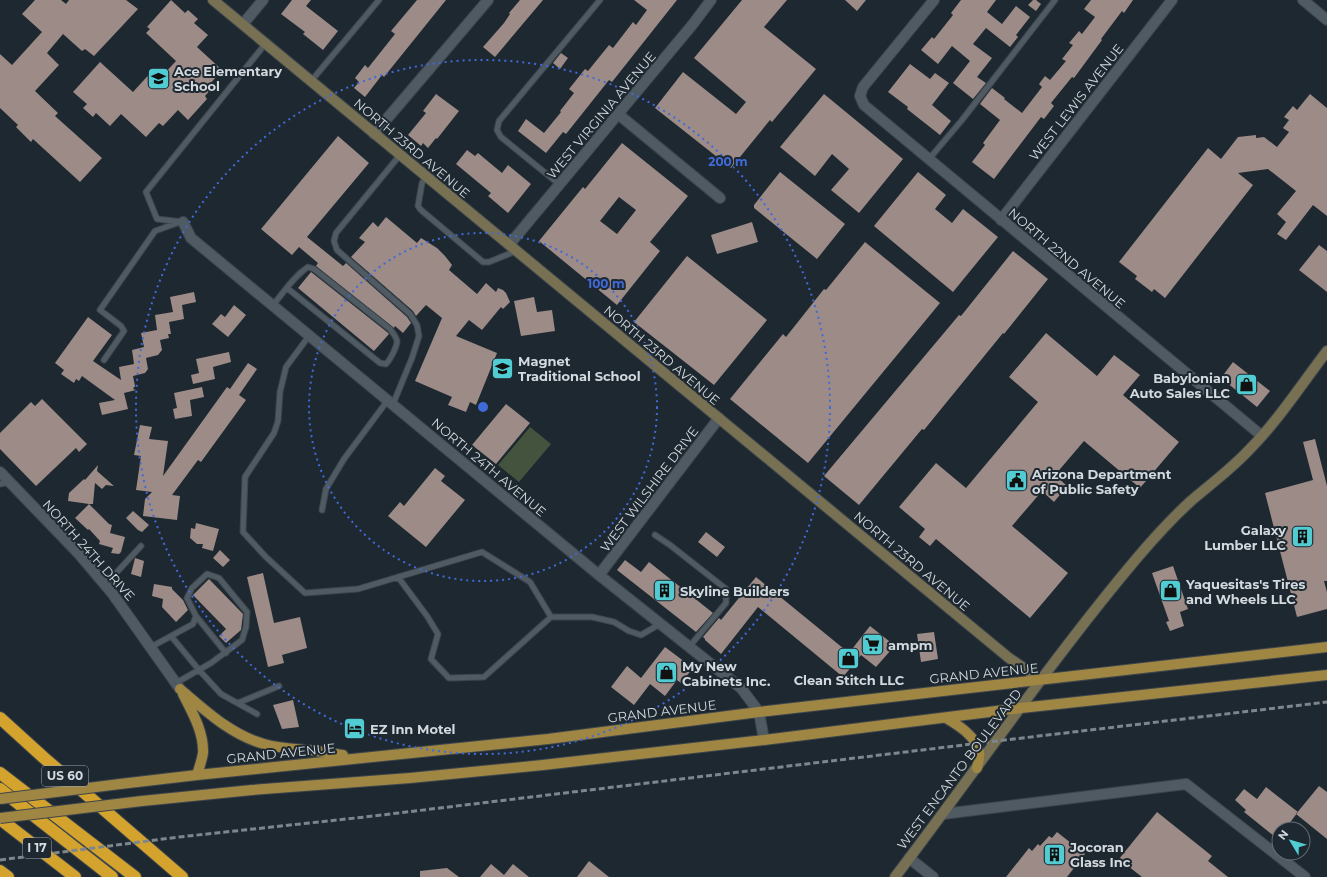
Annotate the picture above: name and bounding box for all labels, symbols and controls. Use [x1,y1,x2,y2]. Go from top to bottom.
street label: WEST LEWIS AVENUE [1026,41,1126,163]
street label: WEST VIRGINIA AVENUE [543,48,659,182]
place label: Ace Elementary School [173,63,282,94]
school or university icon: Ace Elementary School [146,65,172,91]
street label: NORTH 23RD AVENUE [351,95,473,201]
text: 200 m [708,154,748,169]
street label: NORTH 22ND AVENUE [1005,204,1129,312]
text: 100 m [588,276,624,291]
street label: NORTH 23RD AVENUE [601,302,723,408]
place label: Magnet Traditional School [518,353,641,384]
school or university icon: Magnet Traditional School [490,355,516,381]
place label: Babylonian Auto Sales LLC [1129,370,1231,401]
shop icon: Babylonian Auto Sales LLC [1233,372,1259,398]
centre of rings [476,400,490,414]
street label: NORTH 24TH AVENUE [428,414,550,520]
street label: WEST WILSHIRE DRIVE [597,423,701,555]
place label: Arizona Department of Public Safety [1031,466,1172,497]
public building icon: Arizona Department of Public Safety [1004,468,1030,494]
street label: NORTH 24TH DRIVE [40,496,138,604]
street label: NORTH 23RD AVENUE [851,508,973,614]
place label: Galaxy Lumber LLC [1204,522,1287,553]
building icon: Galaxy Lumber LLC [1289,524,1315,550]
place label: Yaquesitas's Tires and Wheels LLC [1185,576,1305,607]
building icon: Skyline Builders [652,578,678,604]
shop icon: Yaquesitas's Tires and Wheels LLC [1157,578,1183,604]
place label: Skyline Builders [680,583,790,599]
supermarket icon: ampm [859,632,885,658]
place label: ampm [888,637,932,653]
shop icon: Clean Stitch LLC [836,645,862,671]
place label: My New Cabinets Inc. [682,658,770,689]
street label: GRAND AVENUE [929,659,1039,687]
shop icon: My New Cabinets Inc. [654,660,680,686]
place label: Clean Stitch LLC [794,672,905,688]
street label: WEST ENCANTO BOULEVARD [893,685,1025,852]
street label: GRAND AVENUE [607,696,717,726]
hotel icon: EZ Inn Motel [341,716,367,742]
place label: EZ Inn Motel [370,721,456,737]
street label: GRAND AVENUE [226,739,336,767]
road number: US 60 [42,766,88,786]
north arrow [1271,821,1311,861]
text: N [1275,827,1291,843]
road number: I 17 [23,838,51,858]
place label: Jocoran Glass Inc [1069,839,1131,870]
building icon: Jocoran Glass Inc [1041,841,1067,867]

